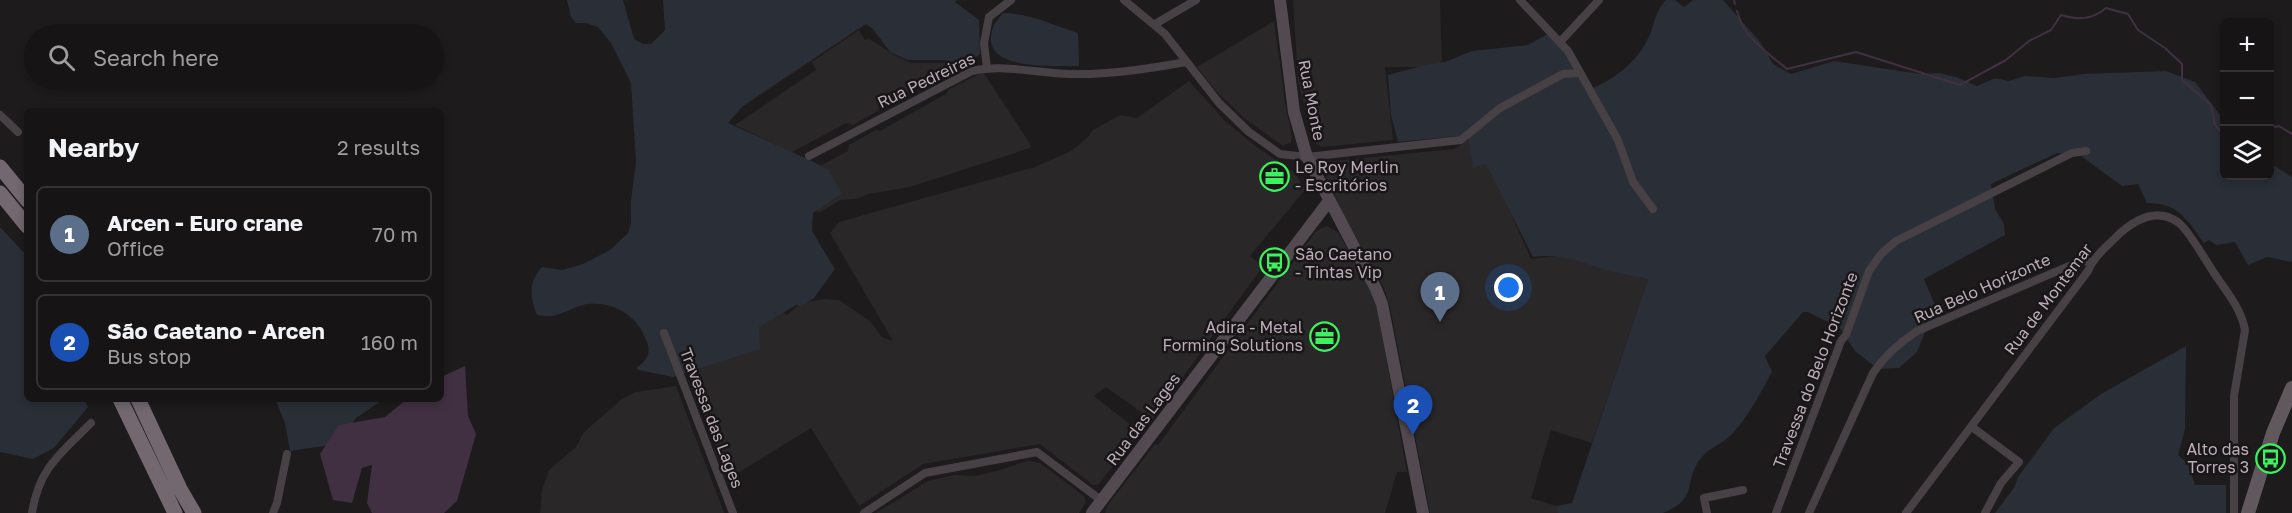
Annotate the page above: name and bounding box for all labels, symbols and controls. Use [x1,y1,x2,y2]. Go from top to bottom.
map controls [2220,18,2274,180]
button: + [2220,18,2274,72]
search box [24,24,444,90]
icon: search [45,41,78,74]
text: Search here [93,44,219,71]
street label: Rua Pedreiras [874,48,978,112]
street label: Rua Monte [1294,58,1330,142]
button: − [2220,72,2274,126]
button: layers [2220,126,2274,180]
text: Nearby [48,132,139,163]
text: 2 results [337,135,420,159]
place label: Le Roy Merlin - Escritórios [1295,157,1399,195]
office icon: Le Roy Merlin - Escritórios [1258,160,1290,192]
text: Arcen - Euro crane [107,209,303,236]
text: 1 [64,222,75,246]
text: 70 m [372,222,418,246]
text: Office [107,236,164,260]
street label: Rua de Montemar [2000,239,2096,359]
place label: São Caetano - Tintas Vip [1295,244,1392,282]
bus stop icon: São Caetano - Tintas Vip [1258,247,1290,279]
street label: Rua Belo Horizonte [1911,249,2053,327]
street label: Travessa do Belo Horizonte [1768,269,1862,471]
pin: 1 [1420,272,1460,322]
your location [1494,273,1523,302]
text: São Caetano - Arcen [107,317,325,344]
place label: Adira - Metal Forming Solutions [1162,317,1303,355]
office icon: Adira - Metal Forming Solutions [1308,320,1340,352]
text: 2 [63,330,76,354]
text: 160 m [361,330,418,354]
text: Bus stop [107,344,191,368]
street label: Travessa das Lages [676,345,748,491]
street label: Rua das Lages [1102,369,1184,469]
pin: 2 [1394,386,1432,435]
place label: Alto das Torres 3 [2186,439,2249,477]
bus stop icon: Alto das Torres 3 [2254,442,2286,474]

